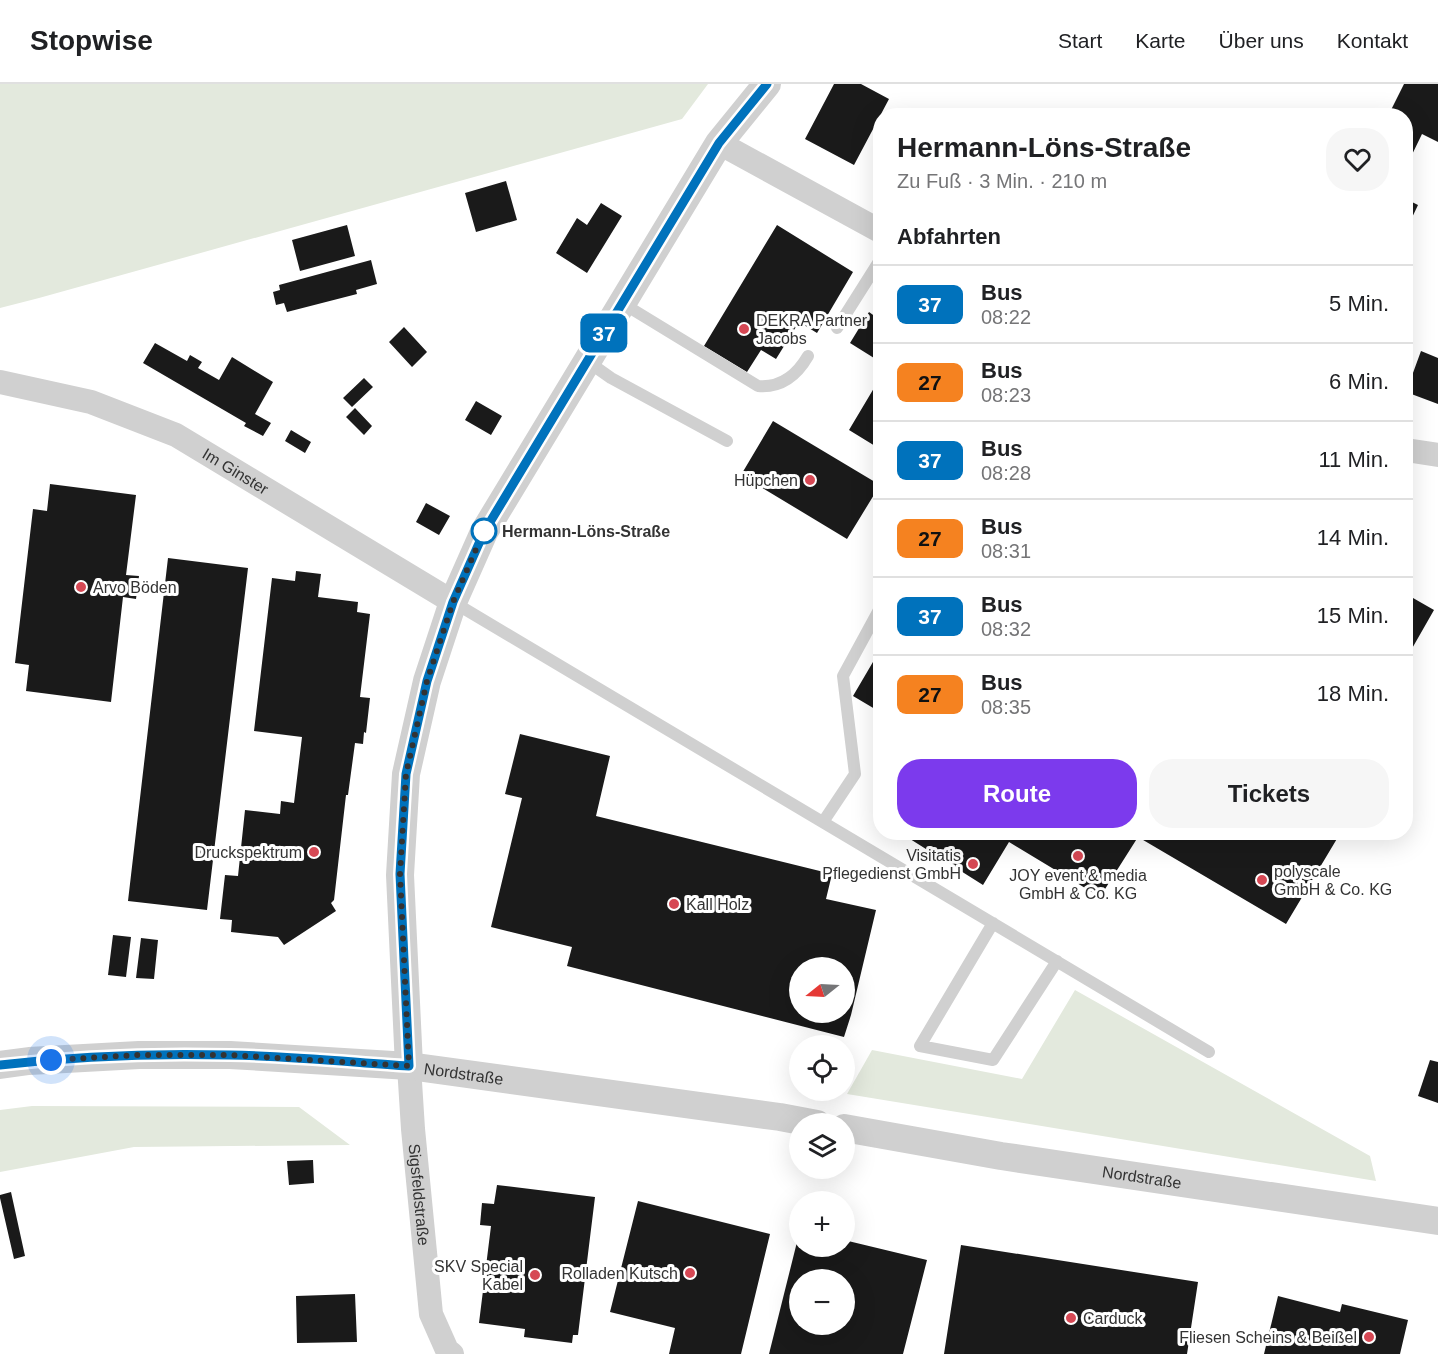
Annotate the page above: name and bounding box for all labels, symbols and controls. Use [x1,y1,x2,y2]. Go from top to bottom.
text: Stopwise [30,25,153,56]
text: Start [1058,29,1102,52]
text: Karte [1135,29,1186,52]
text: Über uns [1219,29,1304,52]
text: Kontakt [1337,29,1408,52]
button: heart [1326,128,1389,191]
text: Hermann-Löns-Straße [897,132,1191,163]
text: Zu Fuß · 3 Min. · 210 m [897,170,1107,192]
text: Abfahrten [897,224,1001,249]
text: Bus [981,280,1023,305]
text: 5 Min. [1329,291,1389,316]
text: 37 [918,293,942,316]
text: 08:22 [981,306,1031,328]
place label: DEKRA Partner Jacobs [756,312,868,347]
line badge: 37 [577,314,631,352]
text: 37 [592,322,616,345]
marker: DEKRA Partner Jacobs [737,322,751,336]
text: Bus [981,358,1023,383]
text: 6 Min. [1329,369,1389,394]
text: 27 [918,371,942,394]
text: 08:23 [981,384,1031,406]
text: Bus [981,436,1023,461]
street label: Im Ginster [199,445,272,498]
text: 11 Min. [1318,447,1389,472]
text: 37 [918,449,942,472]
text: 08:28 [981,462,1031,484]
place label: Hüpchen [734,472,798,489]
marker: Hüpchen [803,473,817,487]
text: Bus [981,514,1023,539]
marker: Hermann-Löns-Straße [471,518,497,544]
place label: Hermann-Löns-Straße [502,523,670,540]
text: 14 Min. [1317,525,1389,550]
text: 27 [918,527,942,550]
text: 08:31 [981,540,1031,562]
place label: Arvo Böden [93,579,177,596]
marker: Arvo Böden [74,580,88,594]
text: Bus [981,592,1023,617]
text: 15 Min. [1317,603,1389,628]
text: 37 [918,605,942,628]
text: 08:32 [981,618,1031,640]
text: Bus [981,670,1023,695]
text: 18 Min. [1317,681,1389,706]
text: 27 [918,683,942,706]
text: 08:35 [981,696,1031,718]
button: Route [897,759,1137,828]
button: Tickets [1149,759,1389,828]
place label: Druckspektrum [194,844,302,861]
marker: Druckspektrum [307,845,321,859]
place label: Visitatis Pflegedienst GmbH [822,847,961,882]
marker: JOY event & media GmbH & Co. KG [1071,849,1085,863]
marker: Visitatis Pflegedienst GmbH [966,857,980,871]
place label: polyscale GmbH & Co. KG [1274,863,1392,898]
place label: JOY event & media GmbH & Co. KG [1009,867,1147,902]
marker: polyscale GmbH & Co. KG [1255,873,1269,887]
place label: Kall Holz [686,896,749,913]
marker: Kall Holz [667,897,681,911]
north arrow [789,957,855,1023]
map controls [789,957,855,1335]
button: locate [789,1035,855,1101]
your location [36,1045,66,1075]
street label: Nordstraße [423,1060,505,1088]
button: layers [789,1113,855,1179]
street label: Sigsfeldstraße [405,1143,432,1246]
street label: Nordstraße [1101,1163,1183,1192]
button: + [789,1191,855,1257]
place label: SKV Special Kabel [434,1258,523,1293]
place label: Rolladen Kutsch [561,1265,678,1282]
marker: Rolladen Kutsch [683,1266,697,1280]
marker: SKV Special Kabel [528,1268,542,1282]
button: − [789,1269,855,1335]
place label: Carduck [1083,1310,1144,1327]
marker: Carduck [1064,1311,1078,1325]
place label: Fliesen Scheins & Beißel [1179,1329,1357,1346]
marker: Fliesen Scheins & Beißel [1362,1330,1376,1344]

